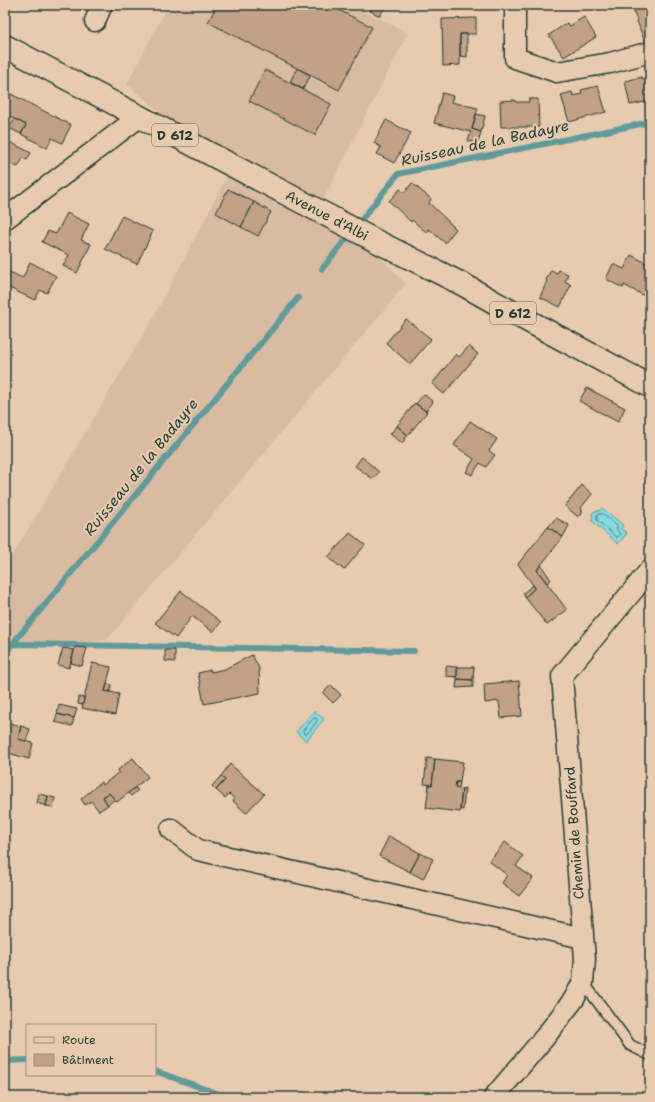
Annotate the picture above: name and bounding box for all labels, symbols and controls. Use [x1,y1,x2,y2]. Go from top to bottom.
water label: Ruisseau de la Badayre [399,115,571,171]
road number: D 612 [152,124,198,146]
street label: Avenue d'Albi [283,186,372,245]
road number: D 612 [490,302,536,324]
water label: Ruisseau de la Badayre [79,394,203,540]
street label: Chemin de Bouffard [560,766,588,900]
legend [26,1024,156,1076]
text: Route [62,1032,96,1048]
text: Bâtiment [62,1052,114,1068]

